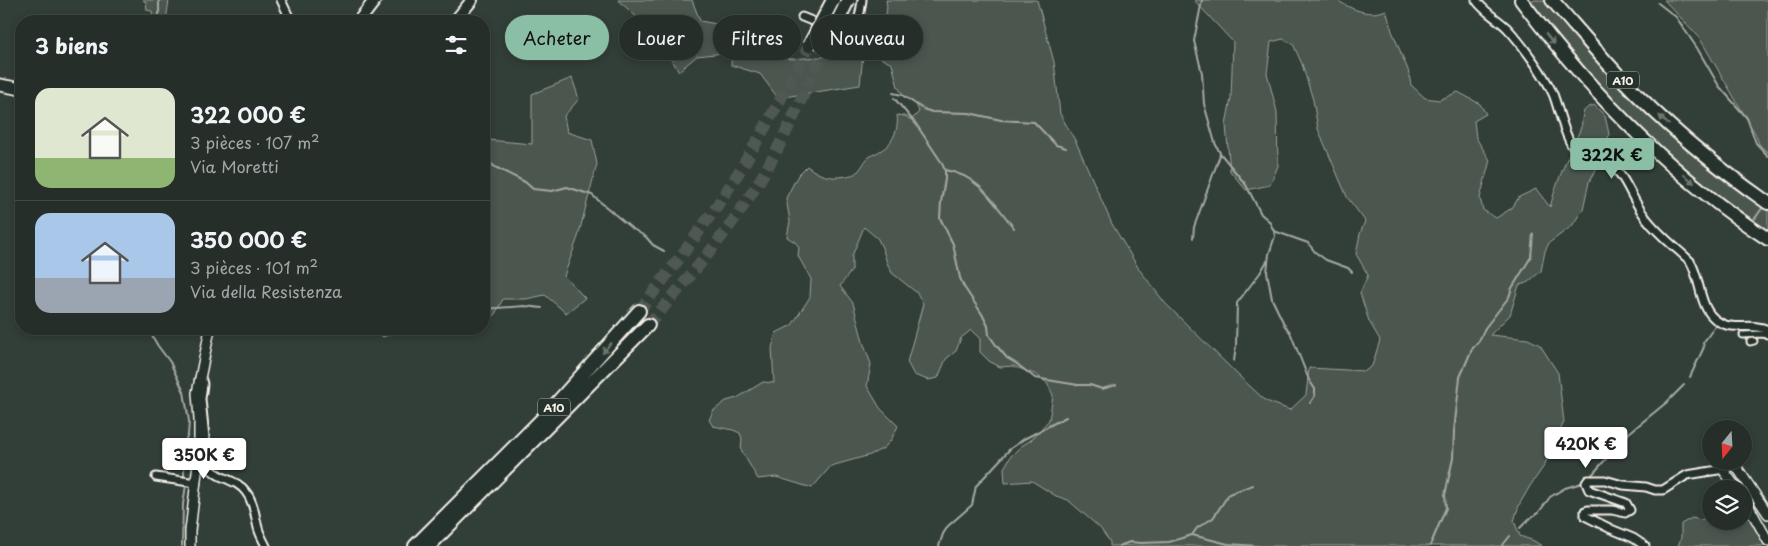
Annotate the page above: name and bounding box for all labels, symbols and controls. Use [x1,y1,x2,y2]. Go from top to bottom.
chip: Acheter [505,15,609,60]
chip: Louer [619,15,703,60]
chip: Filtres [713,15,801,60]
chip: Nouveau [811,15,923,60]
text: 3 biens [35,29,108,61]
icon: filters [442,31,470,59]
one-way arrow [1545,32,1556,45]
road number: A10 [1607,72,1639,88]
text: 322 000 € [190,98,306,130]
icon: home [75,108,135,168]
one-way arrow [1658,114,1670,126]
text: 3 pièces · 107 m² [190,130,320,154]
pin: 322K € [1571,138,1653,180]
text: 322K € [1581,142,1643,166]
text: Via Moretti [190,154,279,178]
one-way arrow [1682,173,1695,184]
text: 350 000 € [190,223,307,255]
icon: home [75,233,135,293]
text: 3 pièces · 101 m² [190,255,318,279]
text: Via della Resistenza [190,279,342,303]
one-way arrow [601,342,613,354]
road number: A10 [538,398,570,416]
north arrow [1702,420,1752,470]
map controls [1702,420,1752,530]
pin: 420K € [1545,426,1627,469]
text: 420K € [1555,431,1617,455]
pin: 350K € [163,438,245,480]
text: 350K € [173,442,235,466]
button: layers [1702,480,1752,530]

